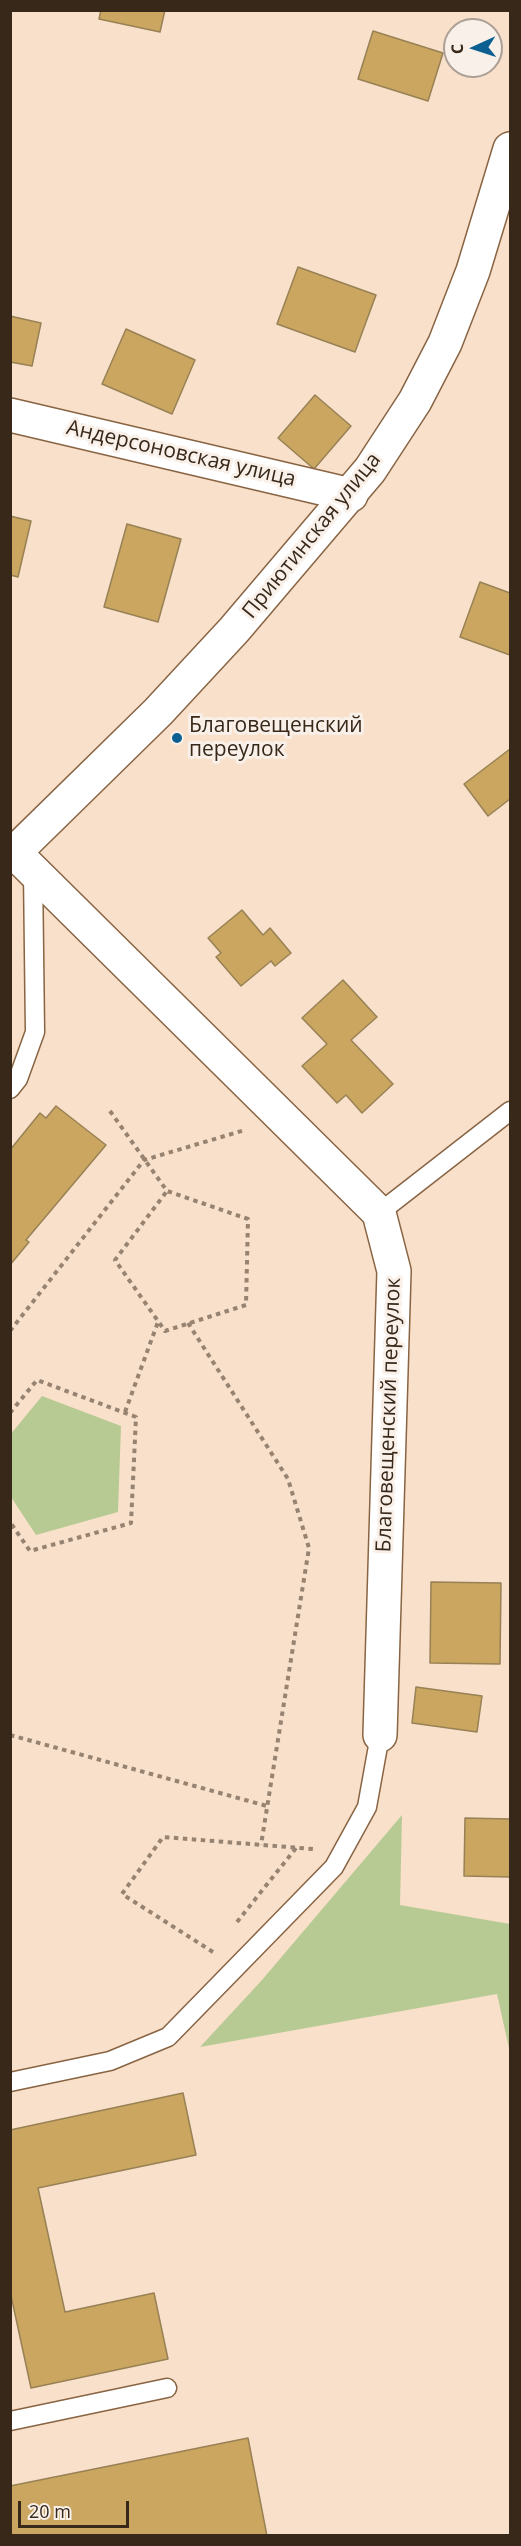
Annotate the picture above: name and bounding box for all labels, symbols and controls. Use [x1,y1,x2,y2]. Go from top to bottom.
north arrow [443,18,503,78]
text: С [446,43,468,55]
street label: Андерсоновская улица [64,415,298,493]
street label: Приютинская улица [237,448,387,624]
place label: Благовещенский переулок [189,713,363,763]
marker: Благовещенский переулок [170,731,184,745]
street label: Благовещенский переулок [372,1277,406,1553]
scale bar [21,2489,132,2527]
text: 20 m [29,2499,71,2523]

